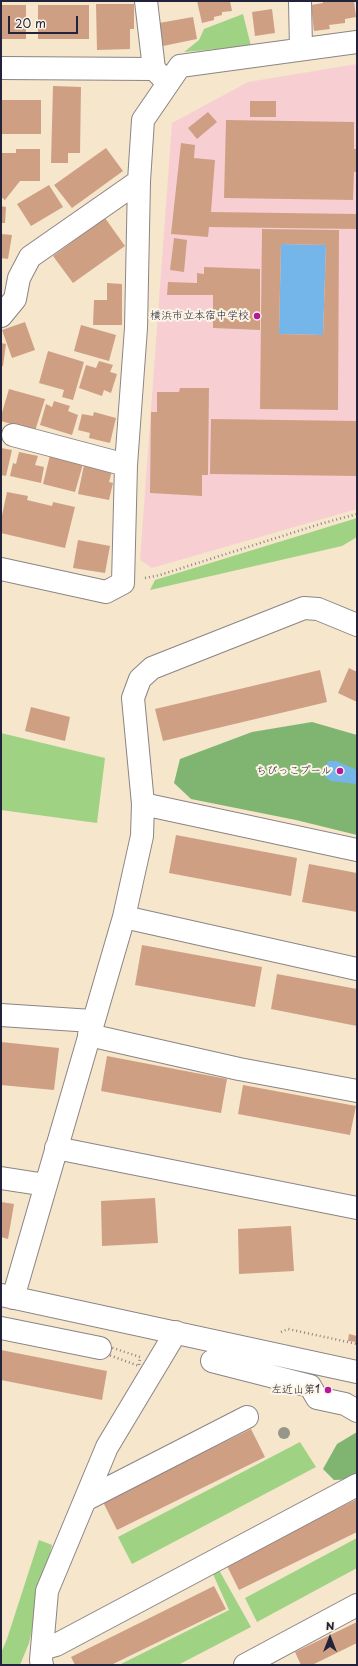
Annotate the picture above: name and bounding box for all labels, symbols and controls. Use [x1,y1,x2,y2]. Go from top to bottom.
scale bar [10,8,80,34]
text: 20 m [15,14,46,32]
place label: 横浜市立本宿中学校 [150,309,249,323]
marker: 横浜市立本宿中学校 [252,311,262,321]
place label: ちびっこプール [256,764,332,778]
marker: ちびっこプール [335,766,345,776]
place label: 左近山第1 [271,1383,320,1397]
marker: 左近山第1 [323,1385,333,1395]
text: N [326,1617,334,1634]
north arrow [310,1618,350,1658]

